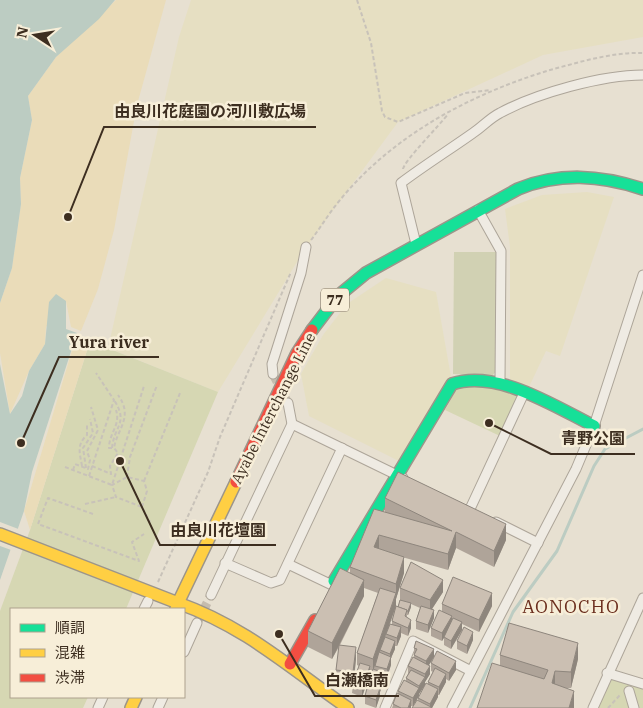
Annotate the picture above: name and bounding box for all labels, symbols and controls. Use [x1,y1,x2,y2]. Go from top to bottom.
north arrow [10,10,60,60]
text: N [12,25,32,40]
callout: 由良川花庭園の河川敷広場 [104,96,316,127]
text: 由良川花庭園の河川敷広場 [114,101,306,121]
road number: 77 [321,288,349,312]
callout: Yura river [59,326,159,357]
street label: Ayabe Interchange Line [227,329,319,487]
text: Yura river [69,332,149,352]
callout: 青野公園 [551,423,635,454]
text: 青野公園 [561,428,625,448]
callout: 由良川花壇園 [160,514,276,545]
text: 由良川花壇園 [170,520,266,540]
district label: AONOCHO [522,595,620,618]
legend [10,608,185,698]
text: 順調 [55,618,85,637]
text: 混雑 [55,643,85,662]
callout: 白瀬橋南 [315,665,399,696]
text: 渋滞 [55,668,85,687]
text: 白瀬橋南 [325,670,389,690]

